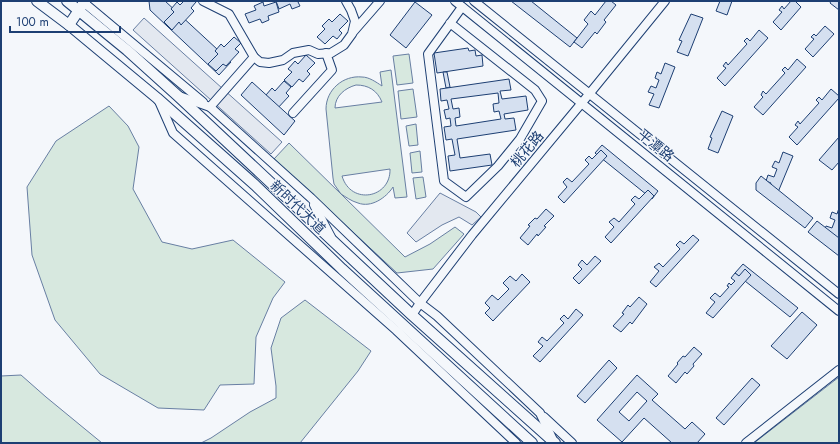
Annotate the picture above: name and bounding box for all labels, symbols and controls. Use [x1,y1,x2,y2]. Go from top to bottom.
scale bar [10,8,120,34]
text: 100 m [16,13,49,31]
street label: 平潭路 [633,124,679,166]
street label: 桃花路 [506,126,548,172]
street label: 新时代大道 [266,175,330,239]

